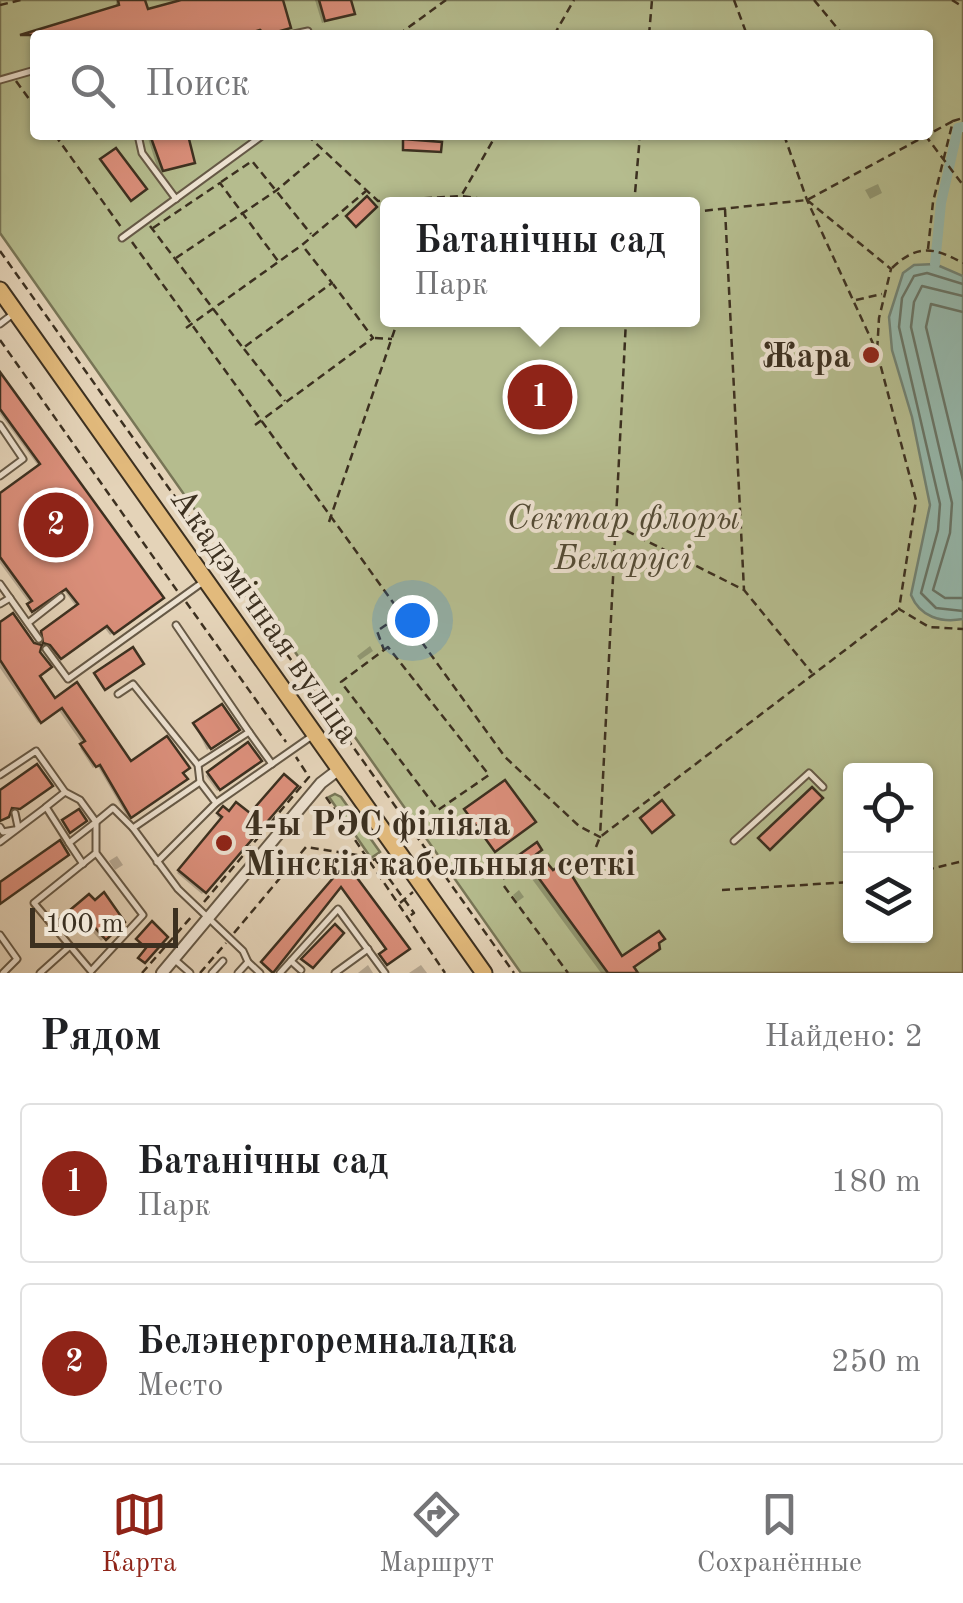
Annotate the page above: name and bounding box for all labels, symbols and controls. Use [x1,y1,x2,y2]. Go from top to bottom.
search box [30,30,933,140]
icon: search [65,58,120,113]
text: Поиск [145,66,250,104]
popup [380,197,700,327]
text: Батанічны сад [414,223,666,261]
text: Парк [414,270,488,302]
place label: Жара [762,340,851,375]
marker: Жара [860,344,882,366]
pin: 1 [508,360,572,434]
street label: Акадэмічная вуліца [163,482,365,751]
pin: 2 [23,488,88,562]
park label: Сектар флоры Беларусі [506,502,740,577]
your location [387,595,438,646]
map controls [843,763,933,943]
button: locate [843,763,933,853]
place label: 4-ы РЭС філіяла Мінскія кабельныя сеткі [244,808,636,883]
marker: 4-ы РЭС філіяла Мінскія кабельныя сеткі [213,832,235,854]
button: layers [843,853,933,943]
scale bar [30,903,178,948]
text: 100 m [45,911,124,939]
text: Рядом [40,1017,162,1059]
text: Найдено: 2 [764,1022,923,1054]
text: Батанічны сад [137,1144,388,1182]
text: 1 [65,1167,84,1199]
text: 180 m [831,1167,921,1199]
text: Парк [137,1191,211,1223]
text: Белэнергоремналадка [137,1324,516,1362]
text: 2 [65,1347,84,1379]
text: 250 m [831,1347,921,1379]
text: Место [137,1371,223,1403]
tab: Карта [101,1487,177,1582]
tab: Маршрут [379,1487,494,1582]
tab: Сохранённые [697,1487,862,1582]

